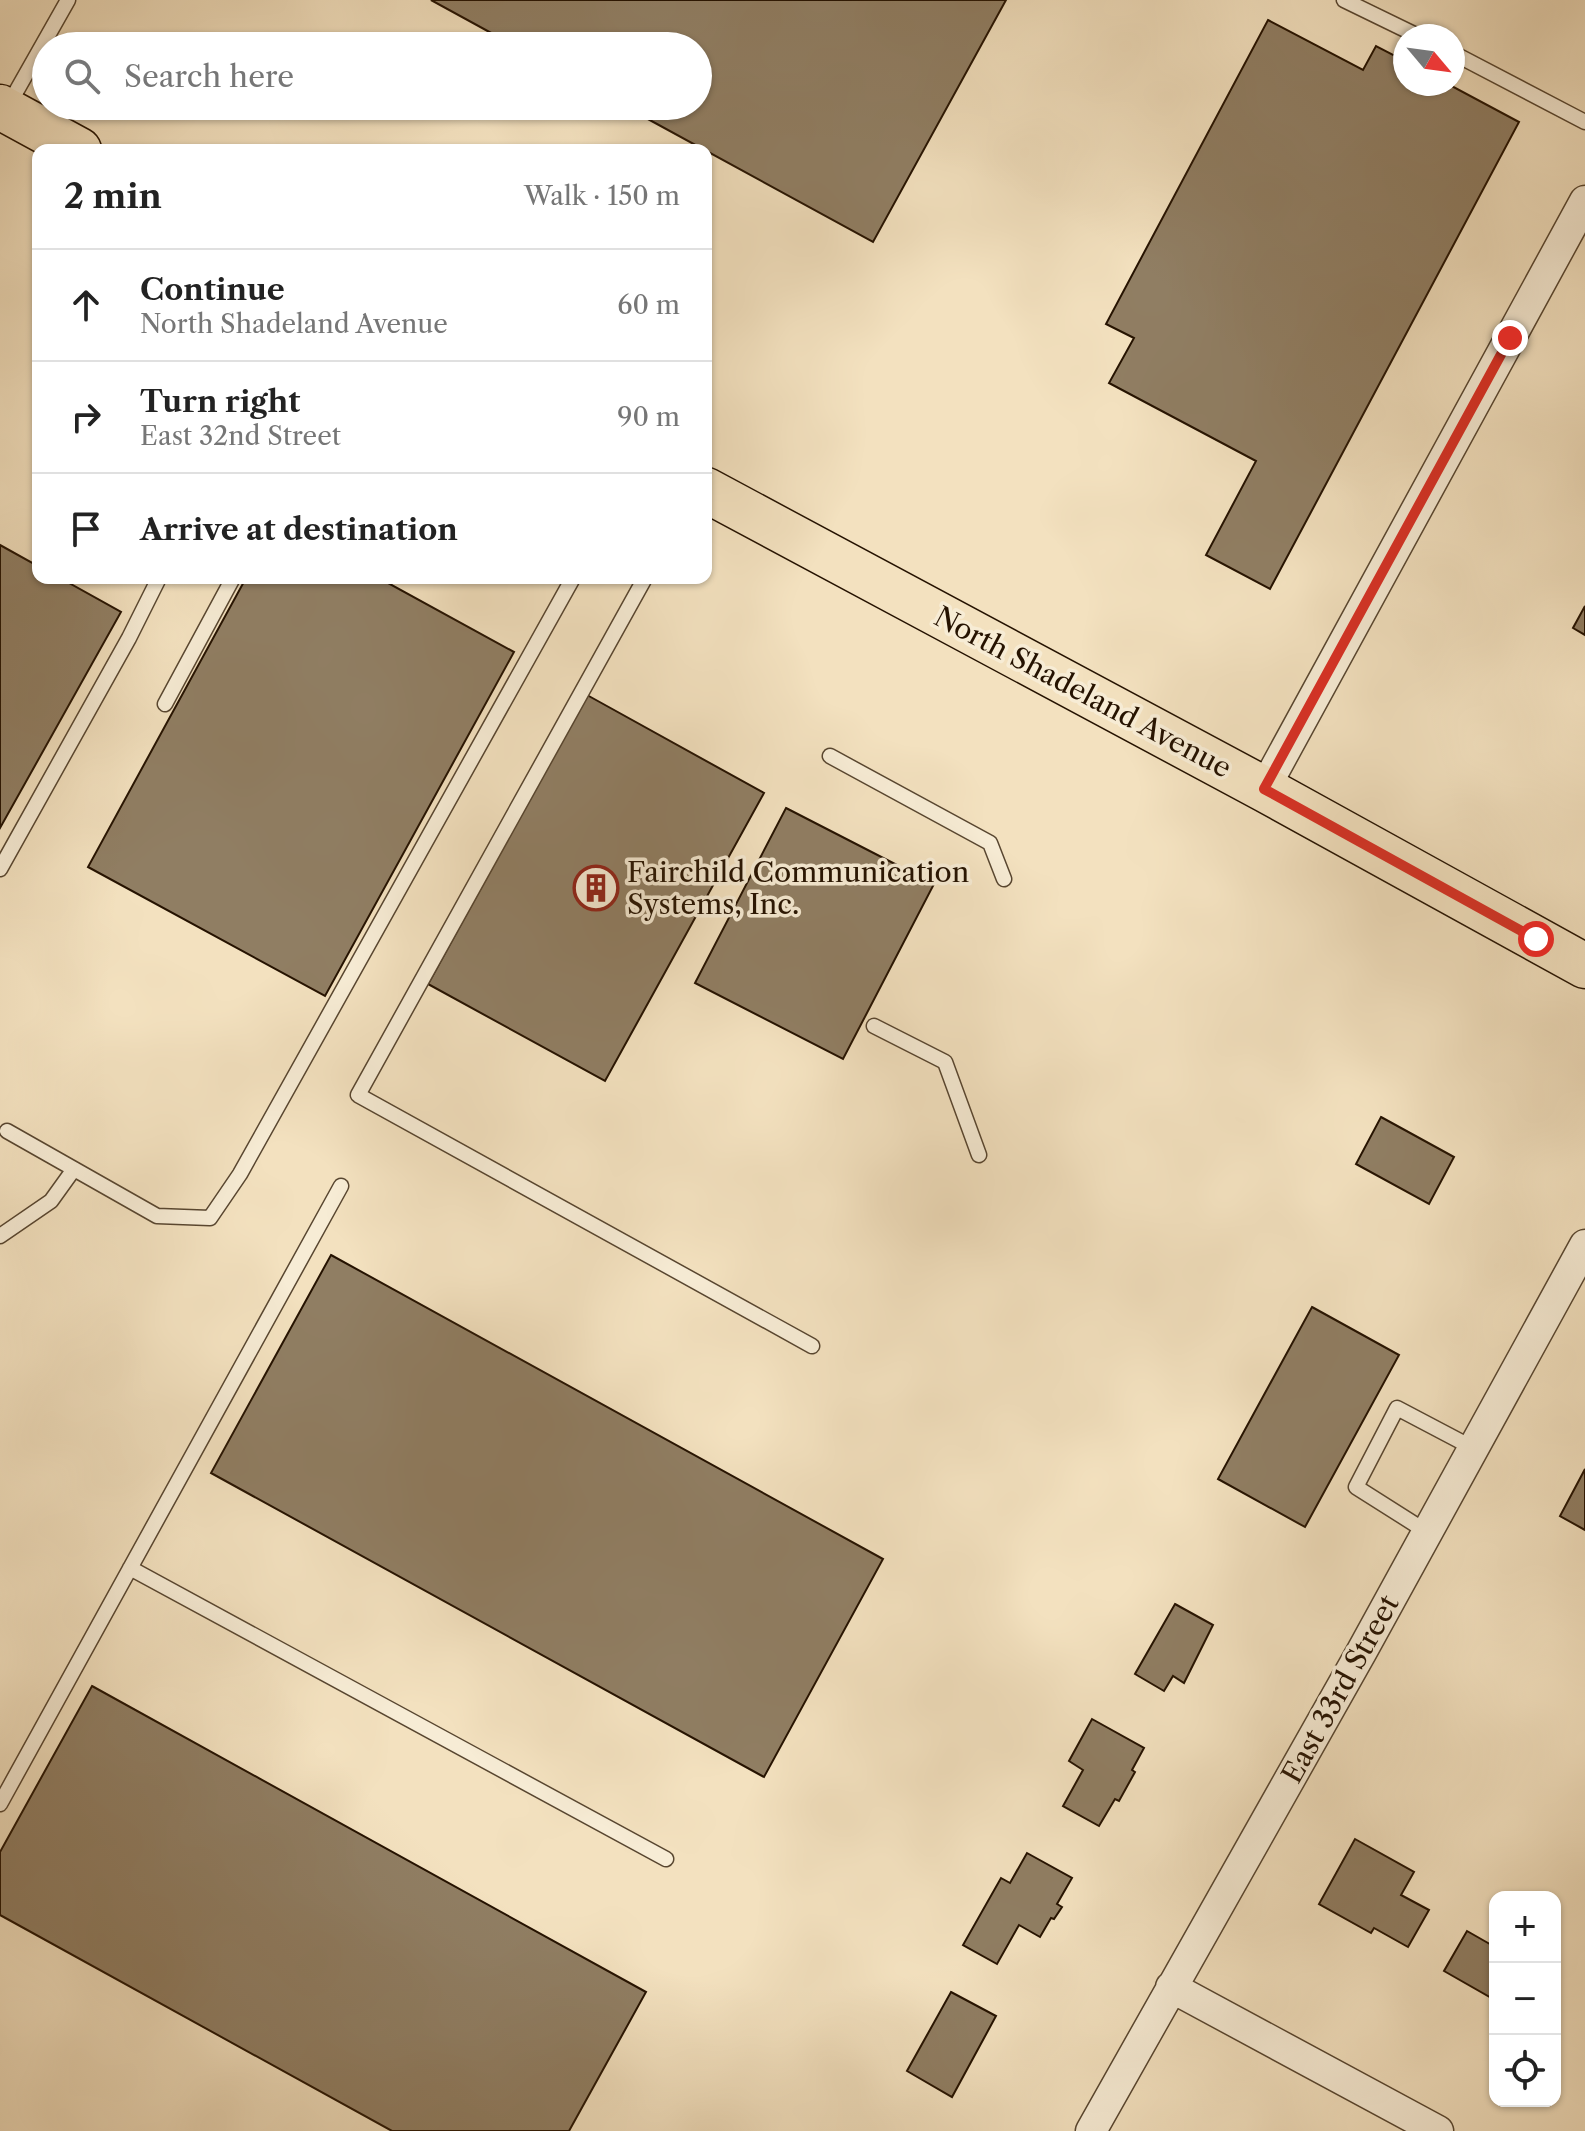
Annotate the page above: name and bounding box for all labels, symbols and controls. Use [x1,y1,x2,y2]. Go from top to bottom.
north arrow [1393,24,1465,96]
search box [32,32,712,120]
icon: search [60,54,104,98]
text: Search here [124,58,294,95]
text: 2 min [64,175,162,217]
text: Walk · 150 m [524,180,680,212]
text: Continue [140,271,285,308]
icon: ahead [64,283,108,327]
text: 60 m [617,289,680,321]
text: North Shadeland Avenue [140,308,448,340]
route end [1492,320,1528,356]
text: Turn right [140,383,300,420]
icon: right [64,395,108,439]
text: 90 m [617,401,680,433]
text: East 32nd Street [140,420,341,452]
icon: arrive [64,507,108,551]
text: Arrive at destination [140,511,458,548]
street label: North Shadeland Avenue [929,599,1237,785]
place label: Fairchild Communication Systems, Inc. [627,855,969,921]
building icon: Fairchild Communication Systems, Inc. [572,864,620,912]
route start [1518,921,1554,957]
street label: East 33rd Street [1274,1589,1406,1789]
map controls [1489,1891,1561,2107]
button: + [1489,1891,1561,1963]
button: − [1489,1963,1561,2035]
button: locate [1489,2035,1561,2107]

